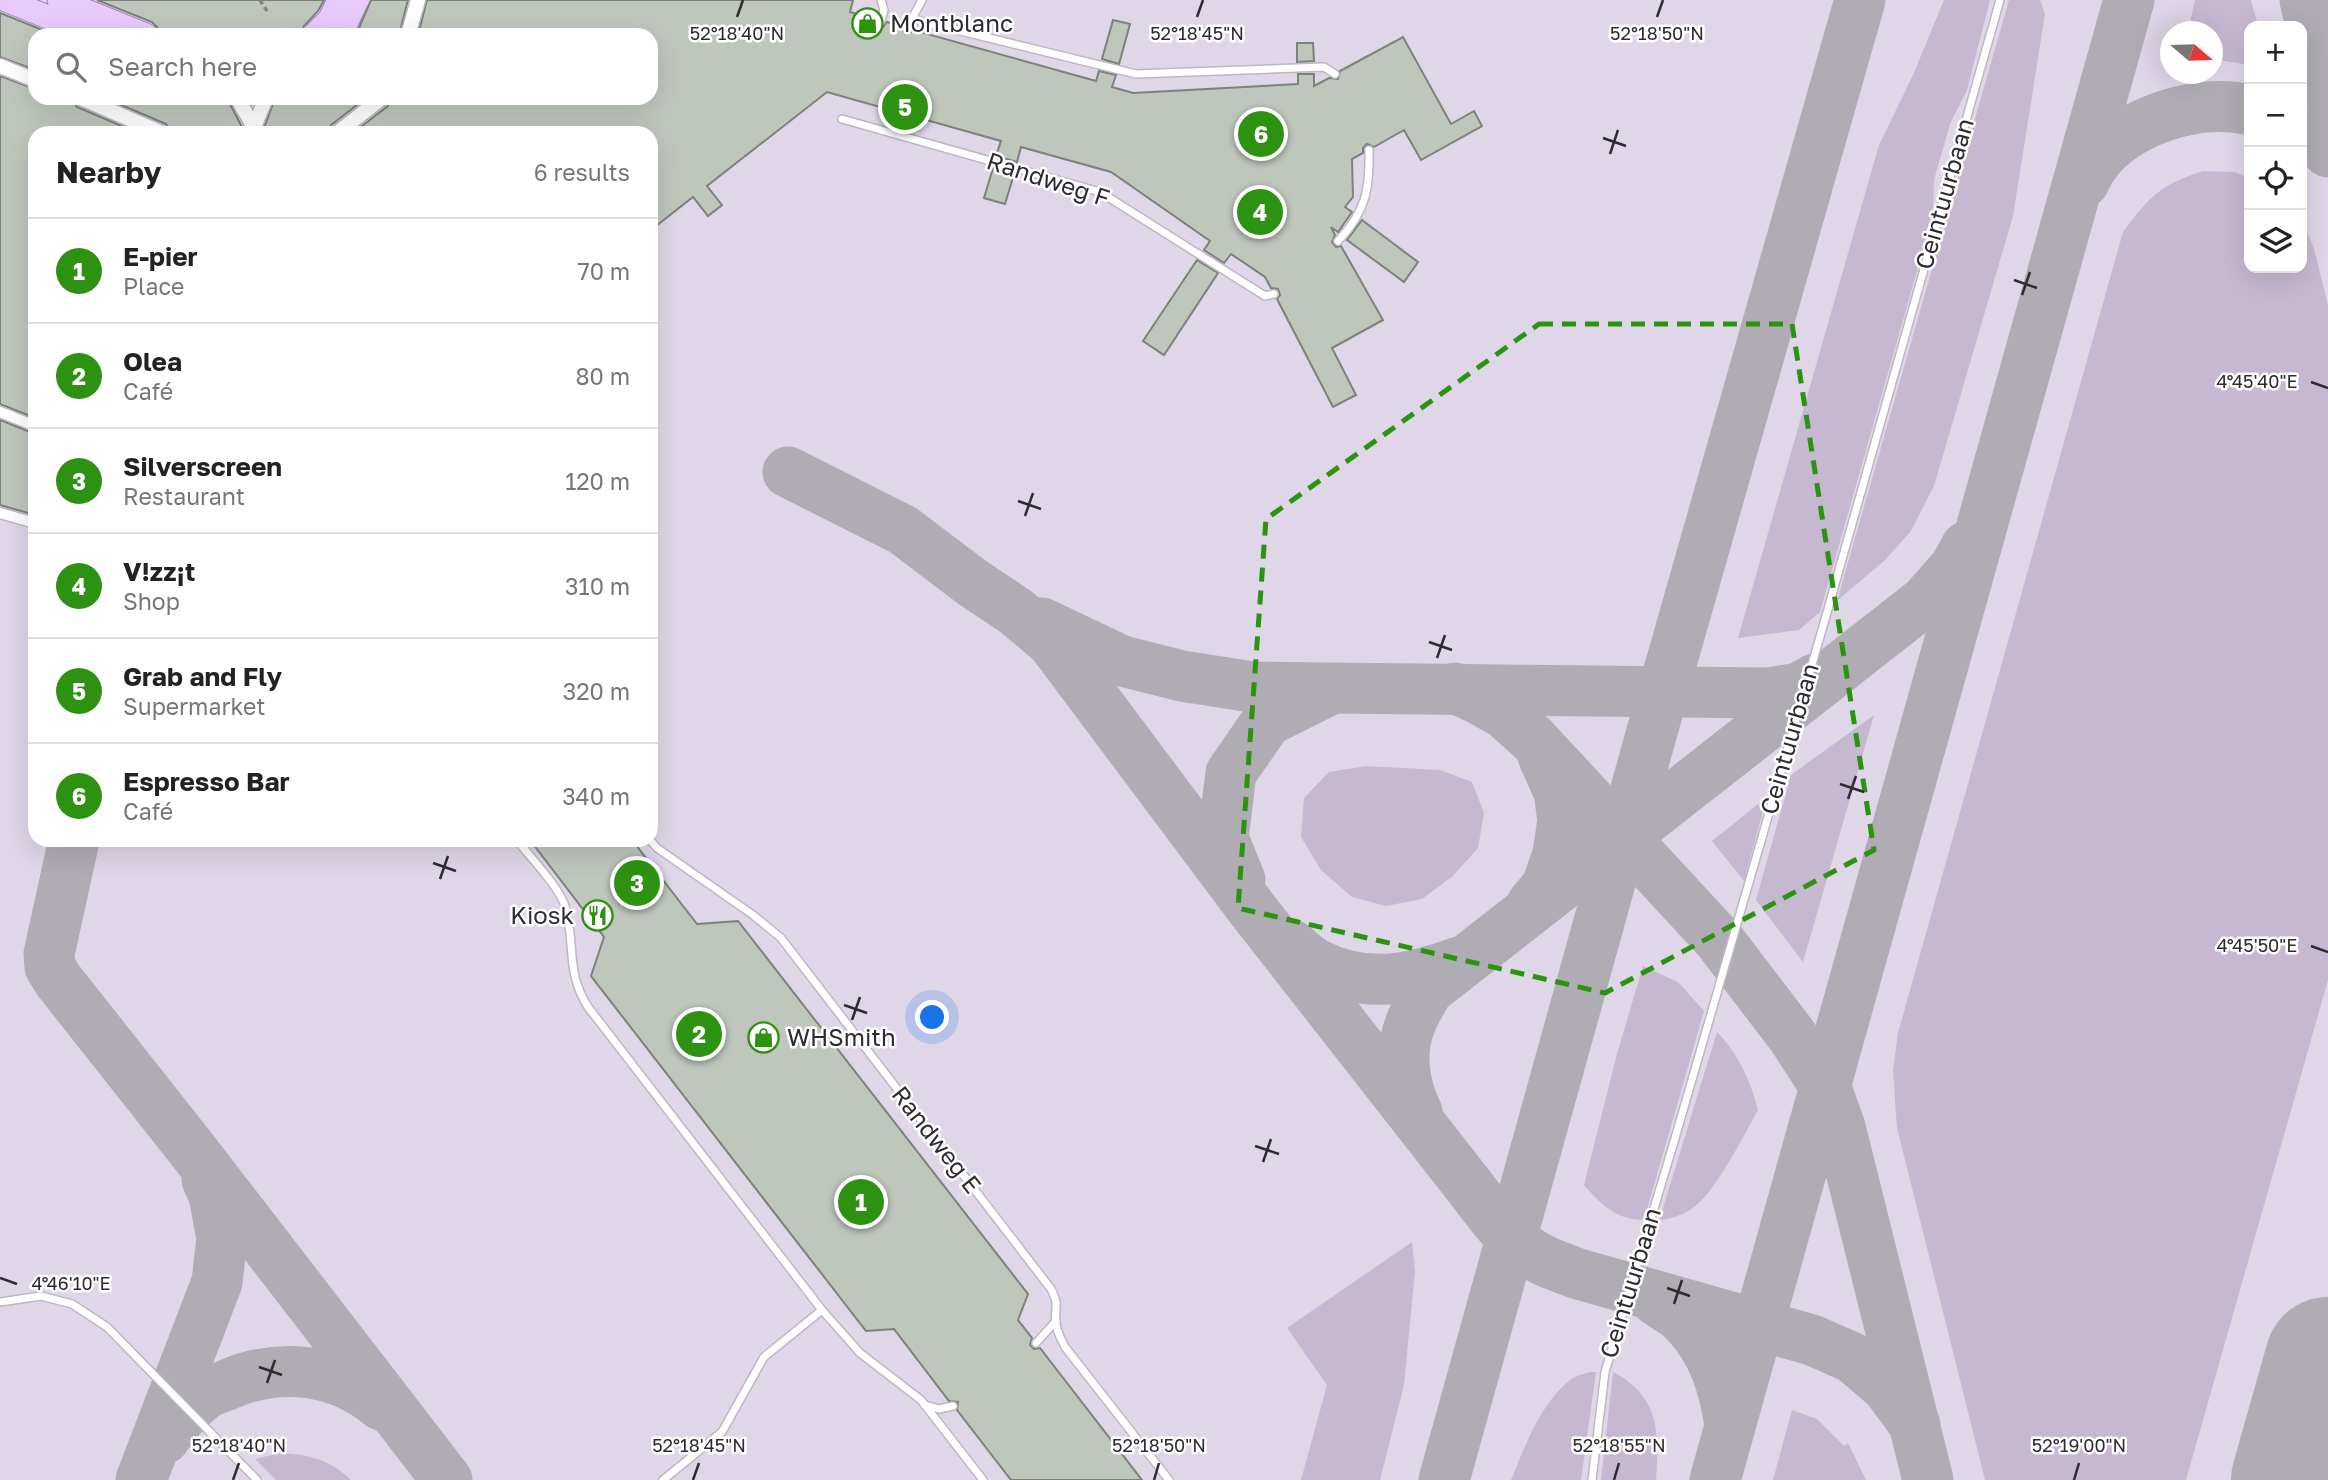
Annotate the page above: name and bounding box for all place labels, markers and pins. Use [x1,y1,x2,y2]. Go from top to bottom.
shop icon: Montblanc [850,7,884,41]
place label: Montblanc [890,8,1013,37]
pin: 5 [882,81,928,133]
pin: 6 [1238,108,1284,160]
pin: 4 [1237,186,1283,238]
pin: 3 [614,857,660,909]
restaurant icon: Kiosk [580,899,614,933]
place label: Kiosk [510,900,574,929]
pin: 2 [676,1008,722,1060]
shop icon: WHSmith [747,1021,781,1055]
place label: WHSmith [787,1022,896,1051]
pin: 1 [838,1176,884,1228]

